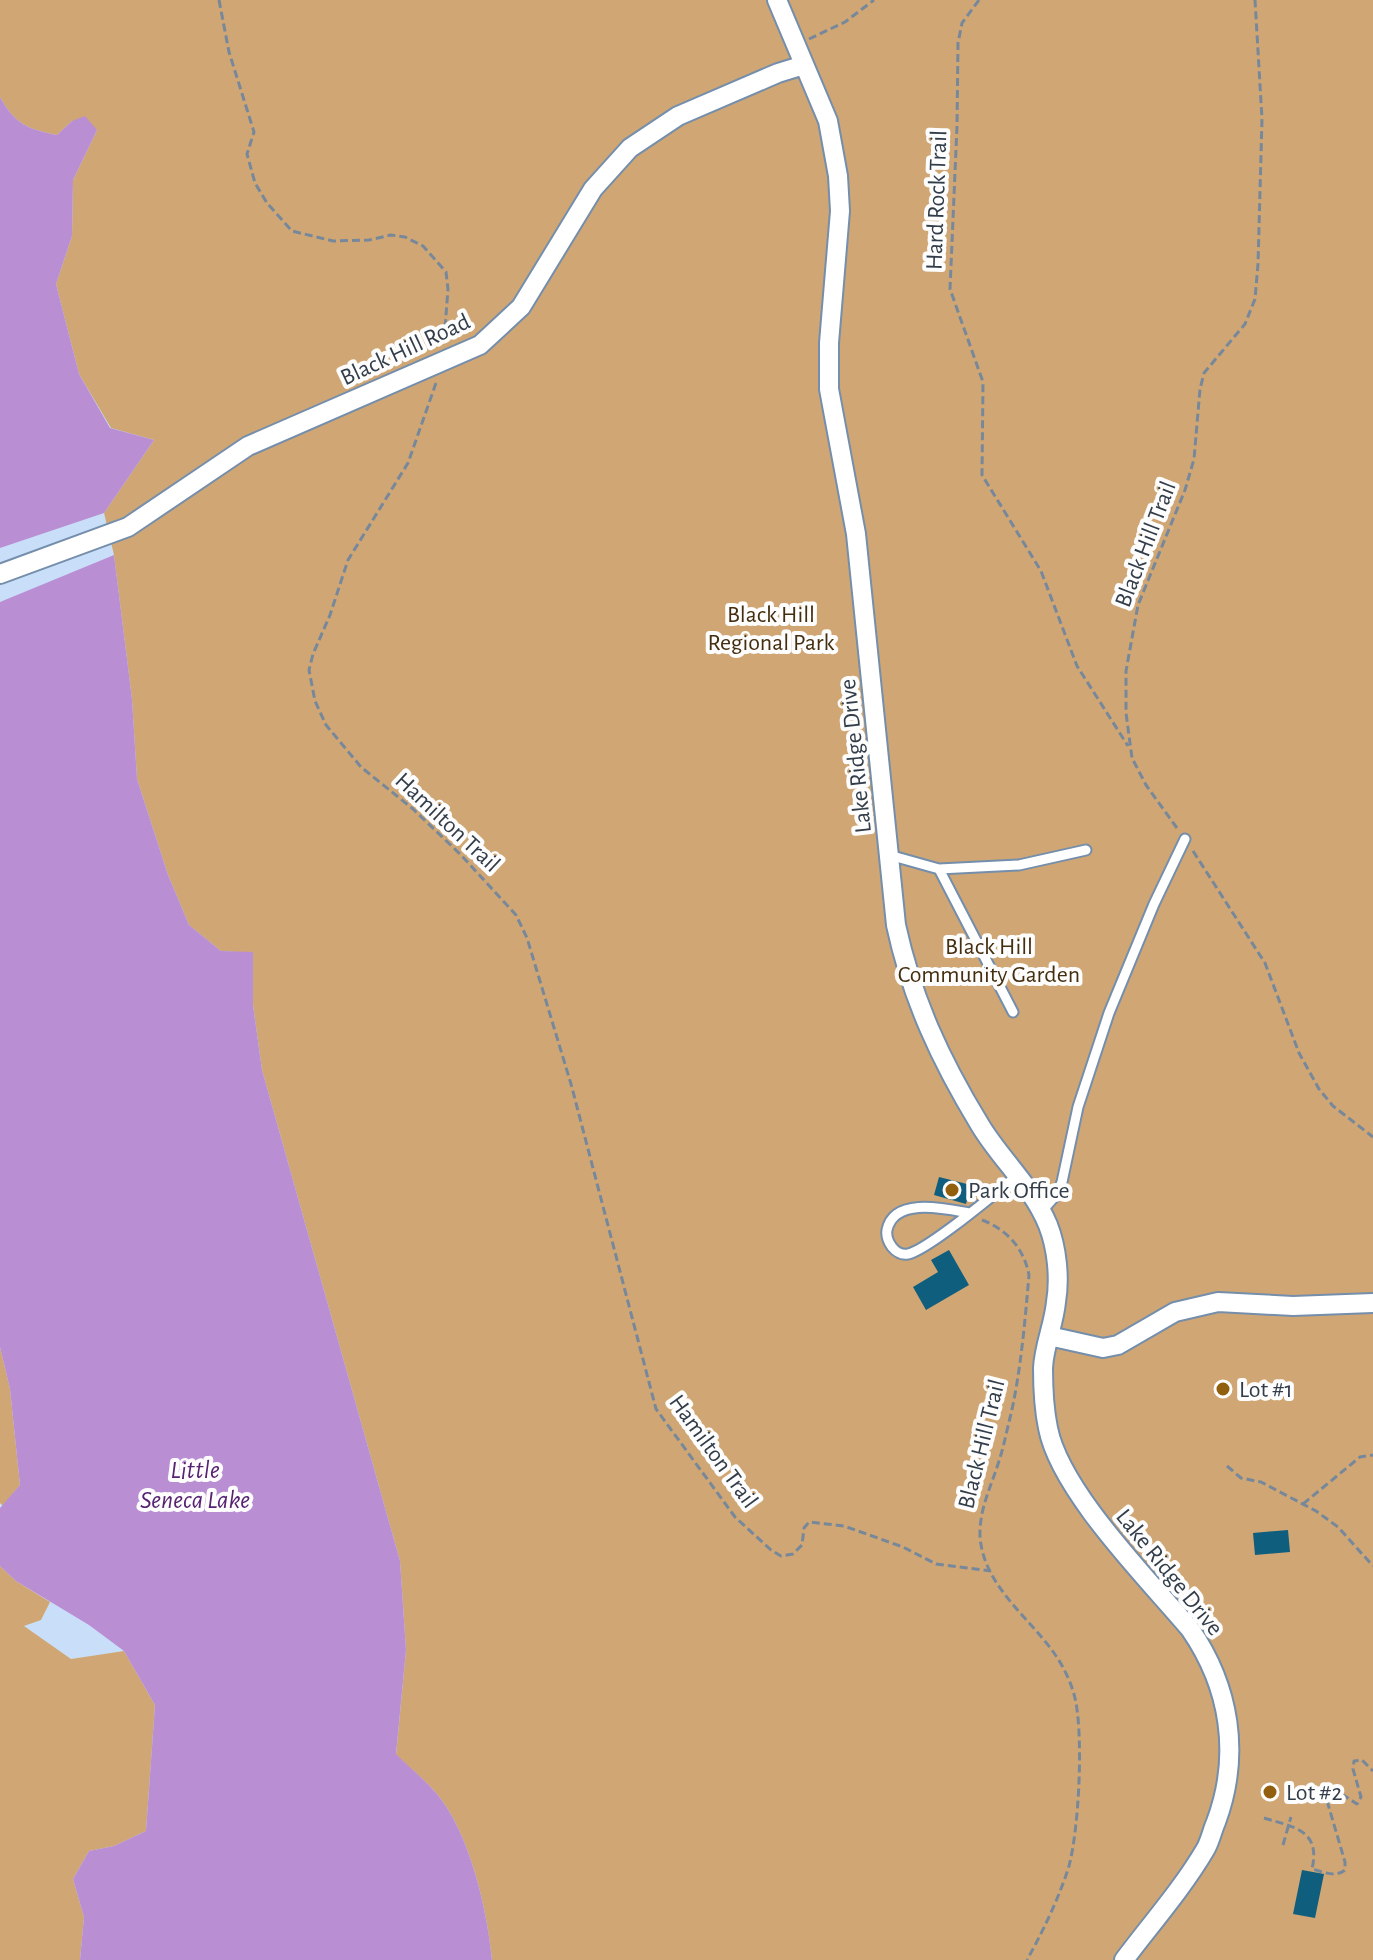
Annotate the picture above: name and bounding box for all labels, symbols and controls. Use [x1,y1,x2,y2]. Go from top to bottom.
street label: Hard Rock Trail [923,130,951,270]
street label: Black Hill Road [337,309,474,390]
street label: Black Hill Trail [1111,478,1181,611]
park label: Black Hill Regional Park [707,603,835,655]
street label: Lake Ridge Drive [836,678,876,834]
street label: Hamilton Trail [390,768,504,877]
park label: Black Hill Community Garden [898,935,1080,987]
place label: Park Office [968,1179,1070,1203]
marker: Park Office [943,1181,961,1199]
street label: Black Hill Trail [954,1377,1010,1511]
place label: Lot #1 [1239,1378,1293,1402]
marker: Lot #1 [1214,1380,1232,1398]
street label: Hamilton Trail [664,1391,762,1513]
water label: Little Seneca Lake [140,1457,250,1513]
street label: Lake Ridge Drive [1111,1505,1227,1640]
place label: Lot #2 [1286,1781,1342,1805]
marker: Lot #2 [1261,1783,1279,1801]

